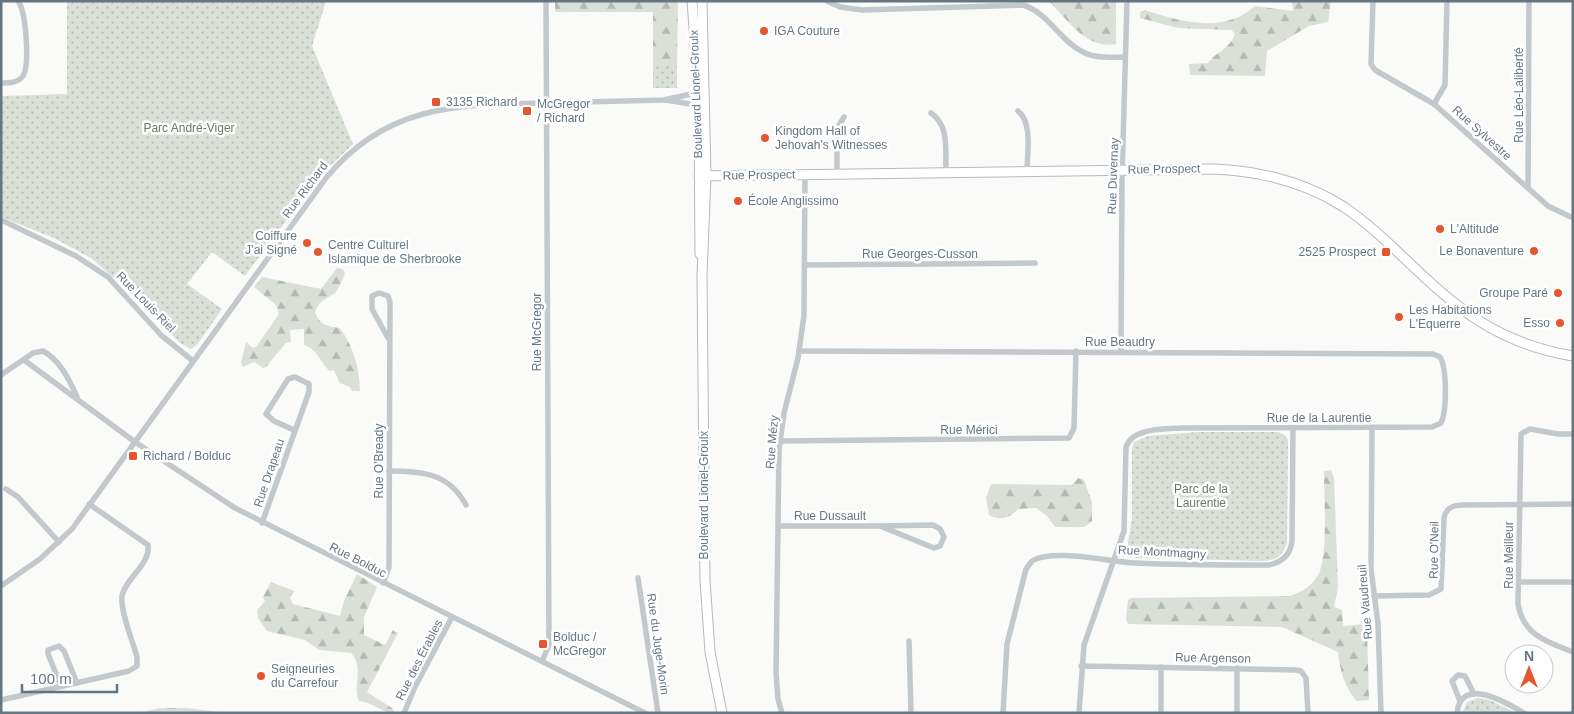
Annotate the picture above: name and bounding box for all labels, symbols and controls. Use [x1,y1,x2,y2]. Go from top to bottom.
place label: IGA Couture [774,24,840,38]
marker: IGA Couture [758,25,770,37]
street label: Boulevard Lionel-Groulx [687,29,705,159]
street label: Rue Léo-Laliberté [1512,47,1526,143]
place label: 3135 Richard [446,95,517,109]
marker: 3135 Richard [430,96,442,108]
place label: McGregor / Richard [537,97,590,125]
street label: Rue Sylvestre [1450,103,1515,163]
marker: McGregor / Richard [521,105,533,117]
park label: Parc André-Viger [143,121,235,135]
place label: Kingdom Hall of Jehovah's Witnesses [775,124,887,152]
marker: Kingdom Hall of Jehovah's Witnesses [759,132,771,144]
street label: Rue Duvernay [1105,137,1121,215]
street label: Rue Richard [279,159,331,221]
street label: Rue Prospect [1128,161,1201,177]
street label: Rue Prospect [723,167,796,183]
place label: École Anglissimo [748,193,839,208]
marker: École Anglissimo [732,195,744,207]
place label: L'Altitude [1450,222,1499,236]
marker: L'Altitude [1434,223,1446,235]
place label: Coiffure J’ai Signé [245,229,297,257]
marker: Coiffure J’ai Signé [301,237,313,249]
place label: Centre Culturel Islamique de Sherbrooke [328,238,462,266]
place label: Le Bonaventure [1439,244,1524,258]
place label: 2525 Prospect [1299,245,1377,259]
marker: Le Bonaventure [1528,245,1540,257]
marker: Centre Culturel Islamique de Sherbrooke [312,246,324,258]
marker: 2525 Prospect [1380,246,1392,258]
street label: Rue Georges-Cusson [862,247,978,261]
street label: Rue Louis-Riel [114,269,178,335]
place label: Groupe Paré [1479,286,1548,300]
marker: Groupe Paré [1552,287,1564,299]
street label: Rue McGregor [530,293,544,371]
place label: Les Habitations L'Equerre [1409,303,1492,331]
marker: Les Habitations L'Equerre [1393,311,1405,323]
place label: Esso [1523,316,1550,330]
marker: Esso [1554,317,1566,329]
street label: Rue Beaudry [1085,335,1155,349]
street label: Rue de la Laurentie [1267,411,1372,425]
street label: Rue Mézy [763,414,781,470]
street label: Rue Mérici [940,423,998,437]
street label: Rue O'Bready [372,424,386,499]
street label: Boulevard Lionel-Groulx [697,431,711,559]
street label: Rue Drapeau [251,437,287,509]
place label: Richard / Bolduc [143,449,231,463]
marker: Richard / Bolduc [127,450,139,462]
park label: Parc de la Laurentie [1174,482,1228,510]
street label: Rue Dussault [794,509,867,523]
street label: Rue O'Neil [1426,521,1442,579]
street label: Rue Meilleur [1502,521,1516,589]
street label: Rue Bolduc [327,540,389,580]
street label: Rue Montmagny [1118,543,1206,561]
street label: Rue Vaudreuil [1355,564,1375,640]
street label: Rue du Juge-Morin [644,592,672,696]
street label: Rue des Érables [392,617,445,703]
place label: Bolduc / McGregor [553,630,606,658]
marker: Bolduc / McGregor [537,638,549,650]
north arrow [1504,644,1554,694]
text: N [1524,648,1534,664]
street label: Rue Argenson [1175,650,1251,666]
scale bar [22,662,118,694]
place label: Seigneuries du Carrefour [271,662,338,690]
text: 100 m [30,670,72,687]
marker: Seigneuries du Carrefour [255,670,267,682]

